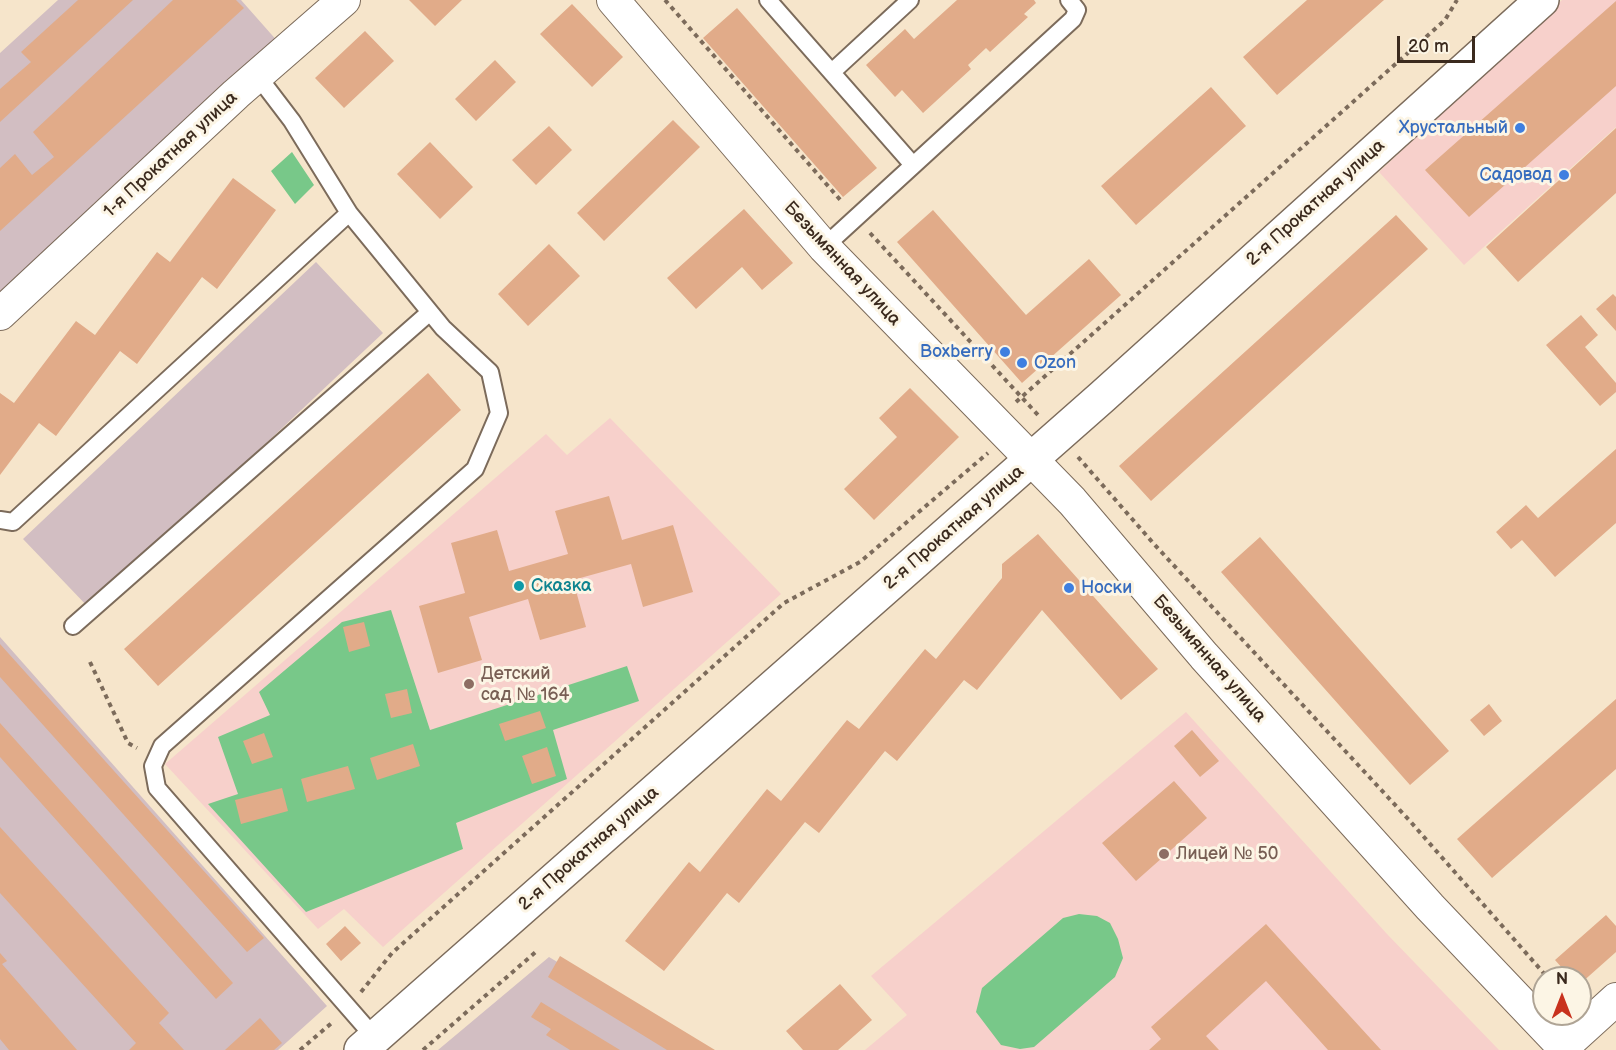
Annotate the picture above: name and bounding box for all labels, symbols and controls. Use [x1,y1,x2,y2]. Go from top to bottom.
scale bar [1400,24,1478,62]
text: 20 m [1408,36,1449,57]
street label: 1-я Прокатная улица [100,87,242,223]
place label: Хрустальный [1399,117,1508,139]
marker: Хрустальный [1513,121,1527,135]
street label: 2-я Прокатная улица [1242,135,1390,271]
place label: Садовод [1480,164,1552,186]
marker: Садовод [1557,168,1571,182]
street label: Безымянная улица [779,198,905,330]
place label: Boxberry [920,341,993,363]
marker: Boxberry [998,345,1012,359]
place label: Ozon [1034,352,1076,374]
marker: Ozon [1015,356,1029,370]
street label: 2-я Прокатная улица [879,461,1029,595]
place label: Сказка [531,575,592,597]
place label: Носки [1081,577,1132,599]
marker: Сказка [512,579,526,593]
marker: Носки [1062,581,1076,595]
street label: Безымянная улица [1148,591,1270,727]
place label: Детский сад № 164 [481,663,569,706]
marker: Детский сад № 164 [462,677,476,691]
street label: 2-я Прокатная улица [514,782,664,916]
place label: Лицей № 50 [1176,843,1278,865]
marker: Лицей № 50 [1157,847,1171,861]
north arrow [1532,966,1592,1026]
text: N [1556,970,1568,989]

